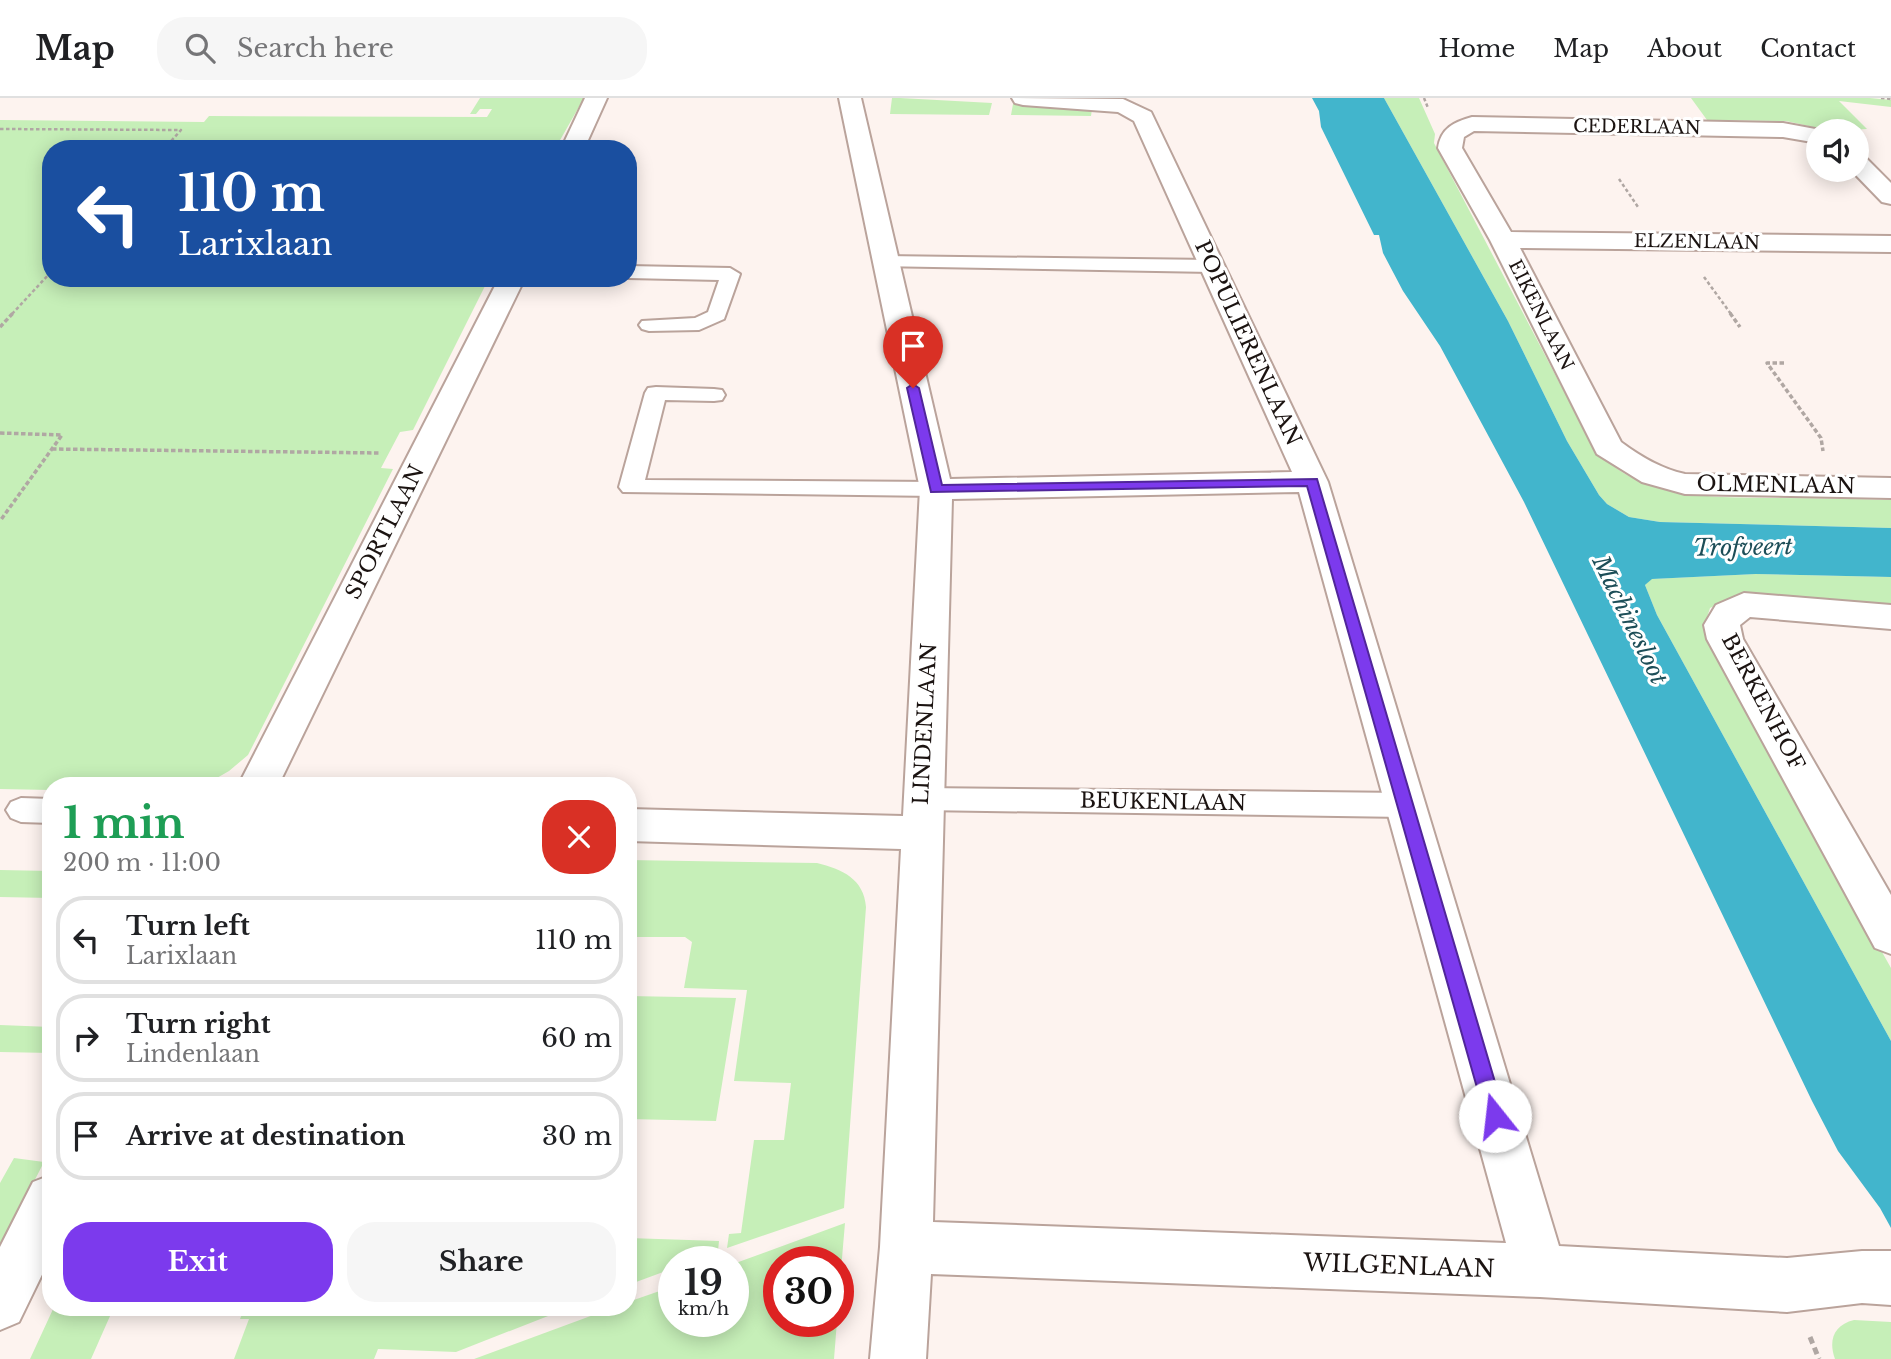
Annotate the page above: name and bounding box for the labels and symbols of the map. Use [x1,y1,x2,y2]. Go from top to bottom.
street label: CEDERLAAN [1573,115,1701,139]
street label: ELZENLAAN [1634,230,1760,254]
street label: POPULIERENLAAN [1189,236,1307,450]
street label: EIKENLAAN [1504,256,1578,374]
pin [883,316,943,388]
street label: SPORTLAAN [340,461,430,603]
street label: OLMENLAAN [1696,471,1856,499]
water label: Trofveert [1693,532,1794,562]
water label: Machinesloot [1586,550,1674,690]
street label: BERKENHOF [1716,629,1810,775]
street label: LINDENLAAN [908,642,942,806]
street label: BEUKENLAAN [1080,788,1247,816]
position arrow [1458,1079,1532,1153]
speed limit sign: 30 [763,1246,854,1337]
street label: WILGENLAAN [1302,1248,1495,1283]

